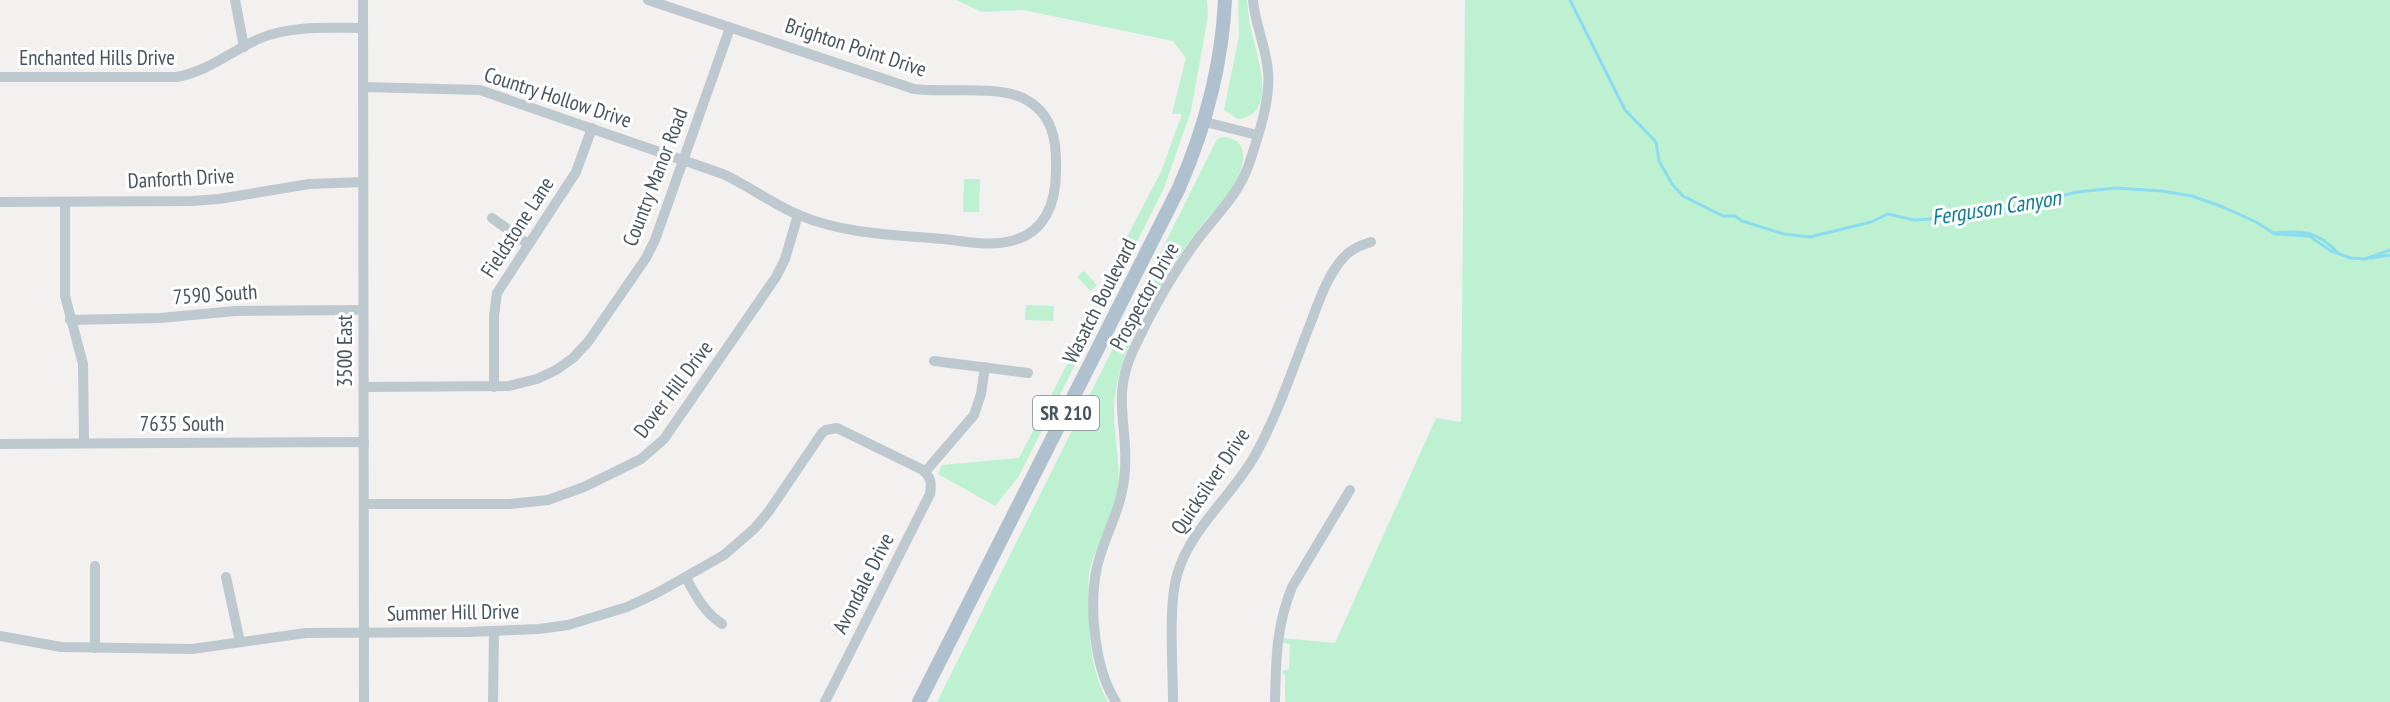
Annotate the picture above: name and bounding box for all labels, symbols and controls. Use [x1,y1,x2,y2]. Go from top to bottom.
street label: Brighton Point Drive [782,11,930,83]
street label: Enchanted Hills Drive [19,44,175,71]
street label: Country Hollow Drive [481,60,635,134]
street label: Country Manor Road [616,104,694,250]
street label: Danforth Drive [127,162,235,194]
street label: Fieldstone Lane [474,172,560,282]
water label: Ferguson Canyon [1930,183,2064,231]
street label: Wasatch Boulevard [1056,234,1142,368]
street label: Prospector Drive [1103,237,1185,355]
street label: 7590 South [172,278,258,310]
street label: 3500 East [331,315,358,387]
street label: Dover Hill Drive [628,335,718,443]
road number: SR 210 [1033,396,1099,430]
street label: 7635 South [140,410,224,437]
street label: Quicksilver Drive [1165,423,1255,539]
street label: Avondale Drive [826,528,900,638]
street label: Summer Hill Drive [387,597,519,627]

